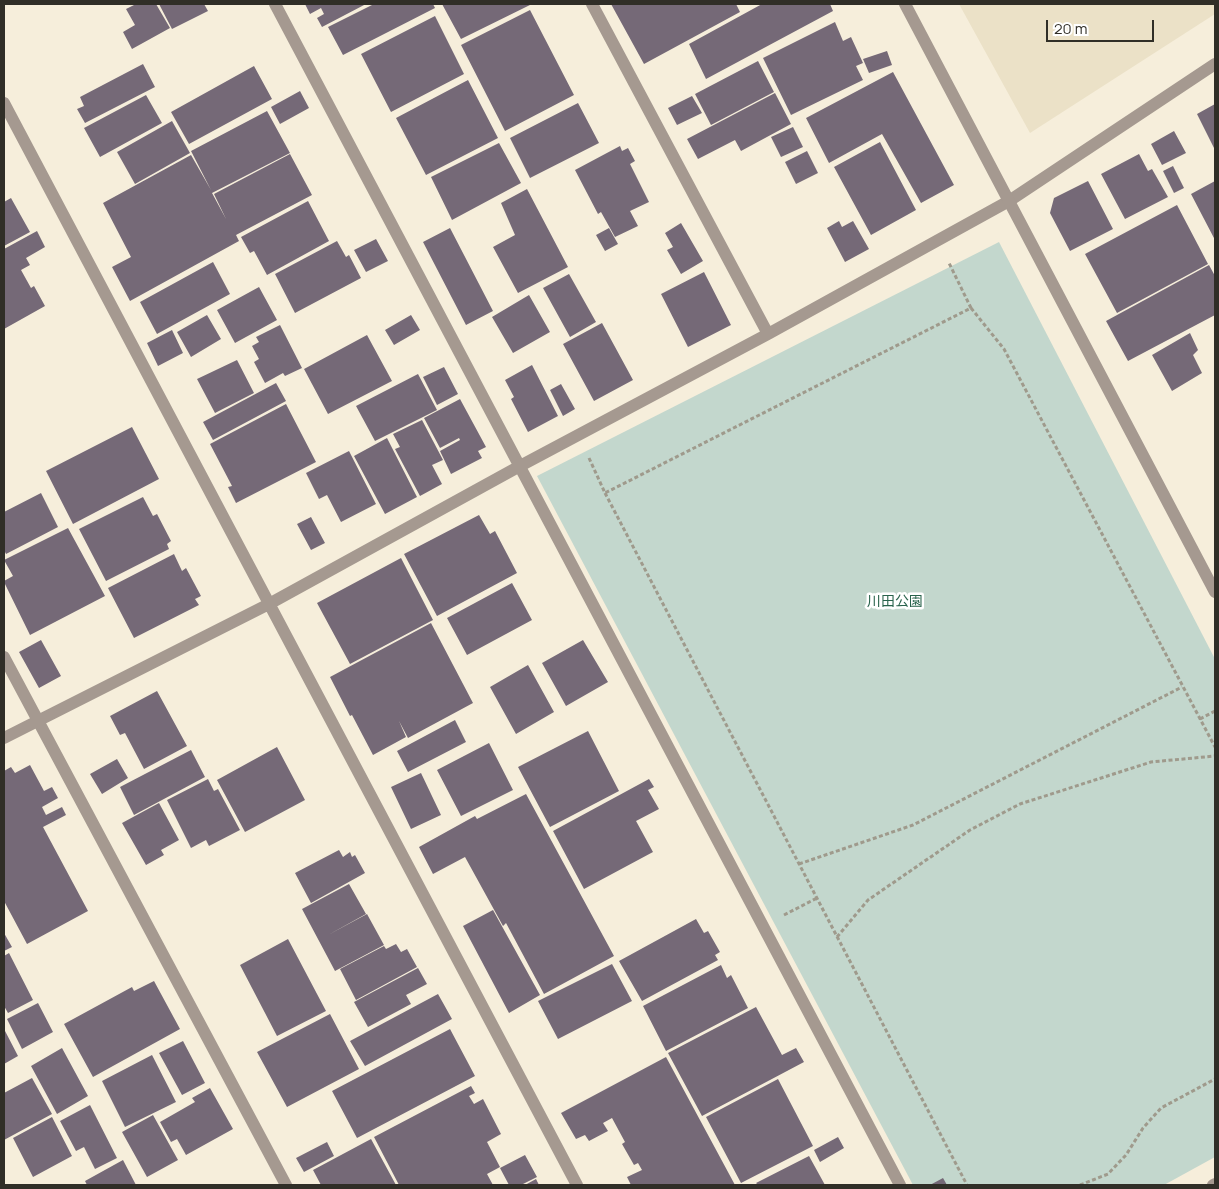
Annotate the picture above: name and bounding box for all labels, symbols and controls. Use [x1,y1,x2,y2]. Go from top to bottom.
scale bar [1049,10,1156,42]
text: 20 m [1054,18,1087,39]
park label: 川田公園 [867,594,923,610]

